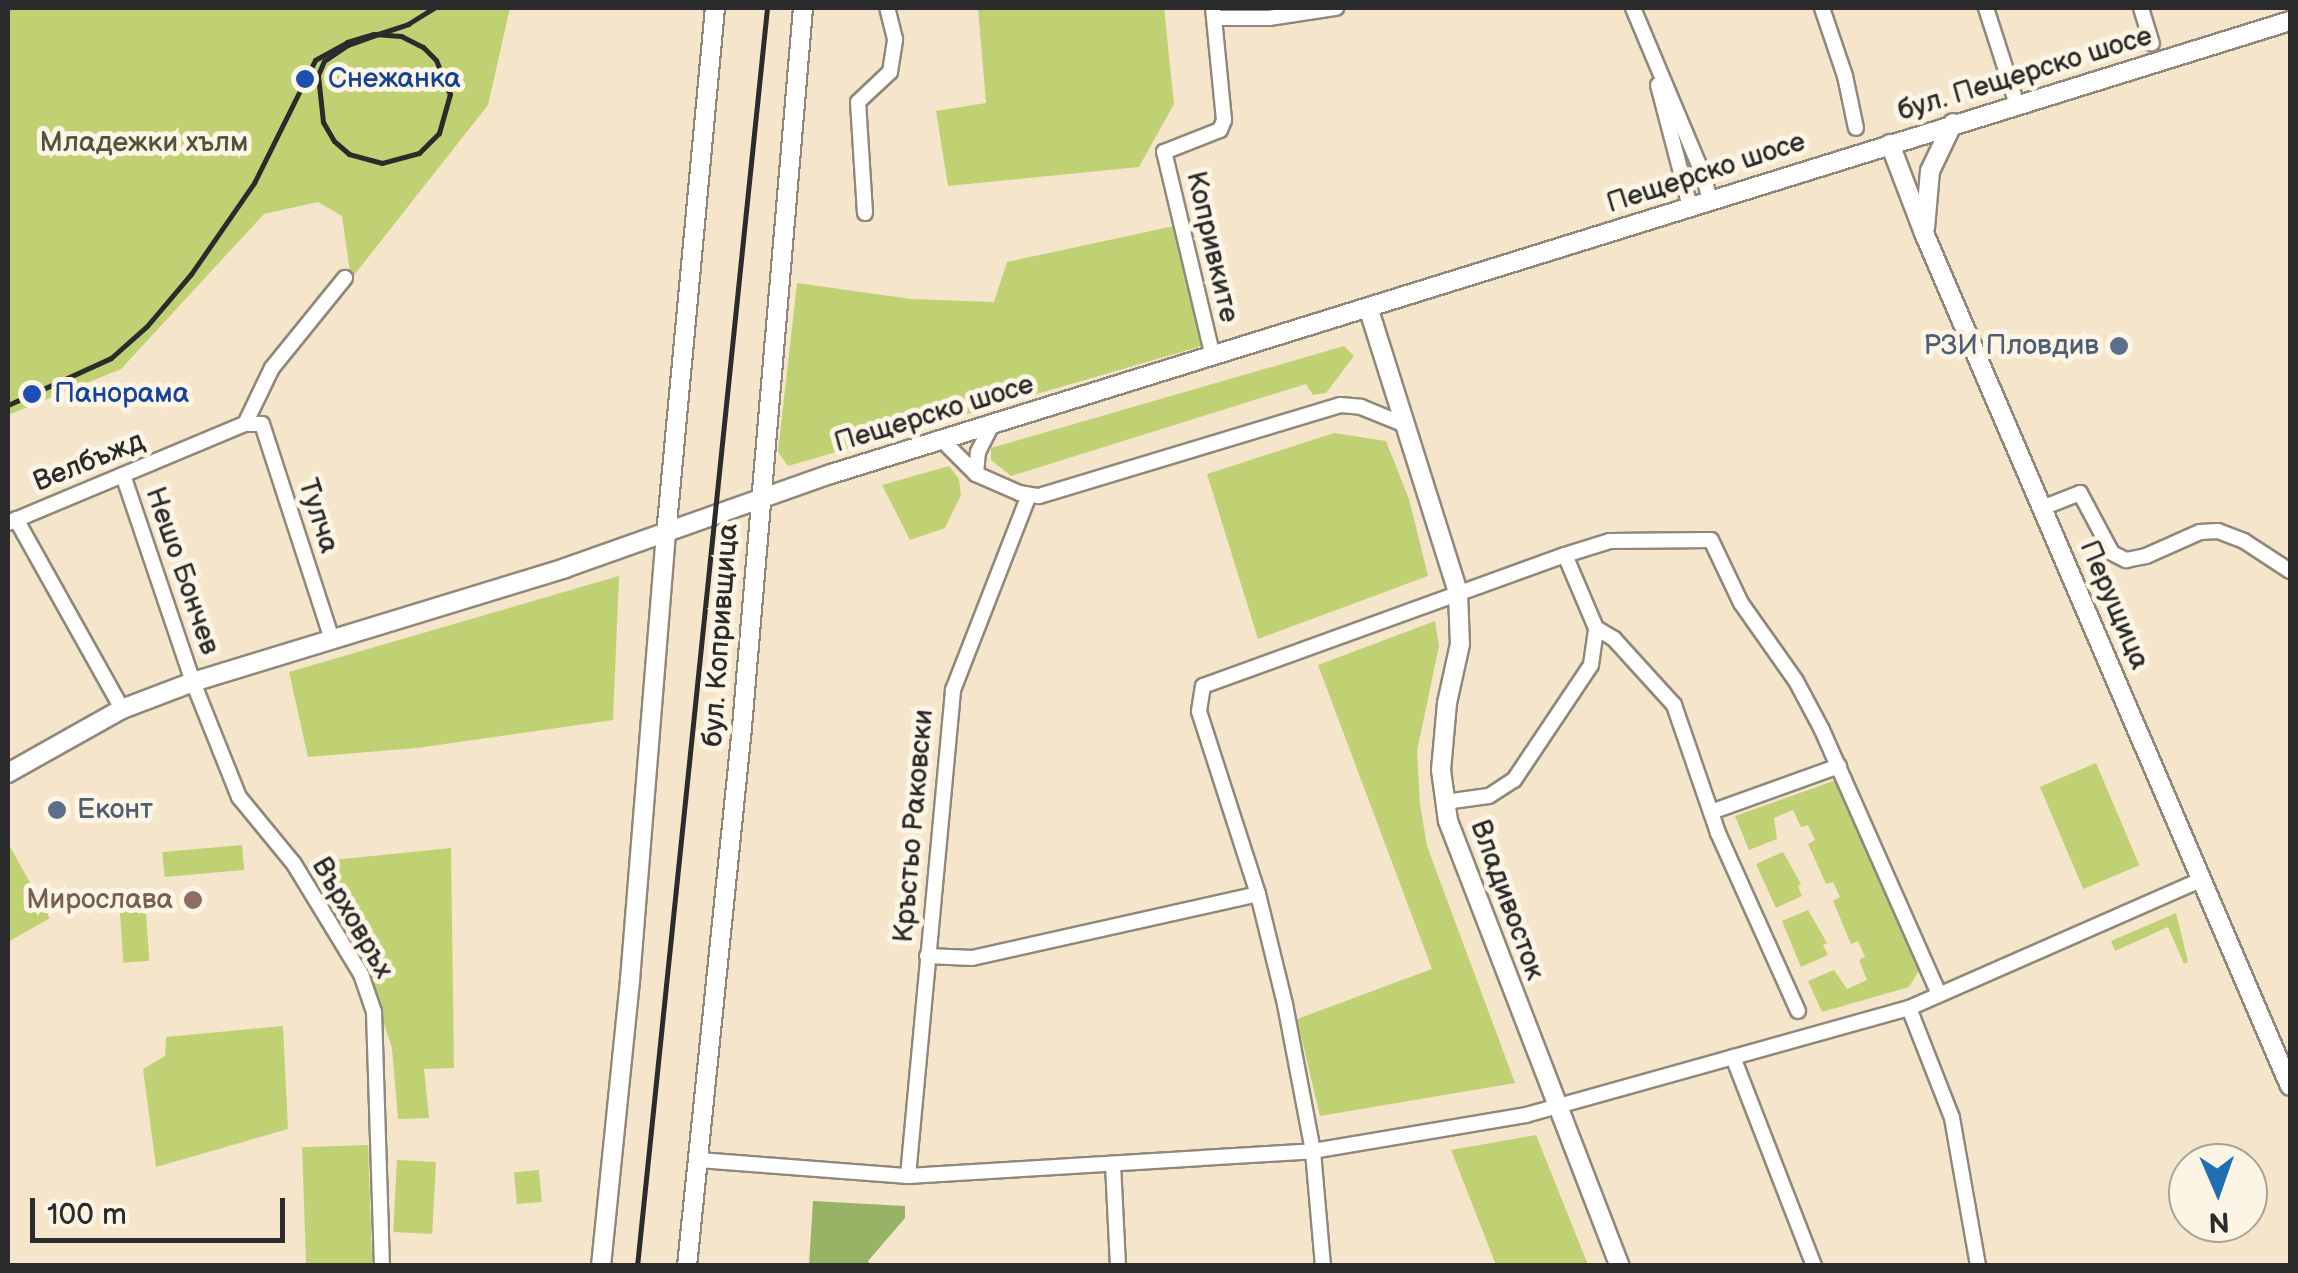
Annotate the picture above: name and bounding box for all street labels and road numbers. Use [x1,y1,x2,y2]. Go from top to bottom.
street label: бул. Пещерско шосе [1894,19,2156,129]
street label: Пещерско шосе [1602,125,1810,221]
street label: Копривките [1178,168,1246,326]
street label: Пещерско шосе [830,368,1038,460]
street label: Велбъжд [29,425,149,499]
street label: Тулча [290,475,346,557]
street label: Нешо Бончев [138,483,226,659]
street label: бул. Копривщица [696,522,746,748]
street label: Перущица [2072,535,2156,675]
street label: Кръстьо Раковски [887,708,941,944]
street label: Владивосток [1463,815,1551,985]
street label: Върховръх [304,851,400,985]

